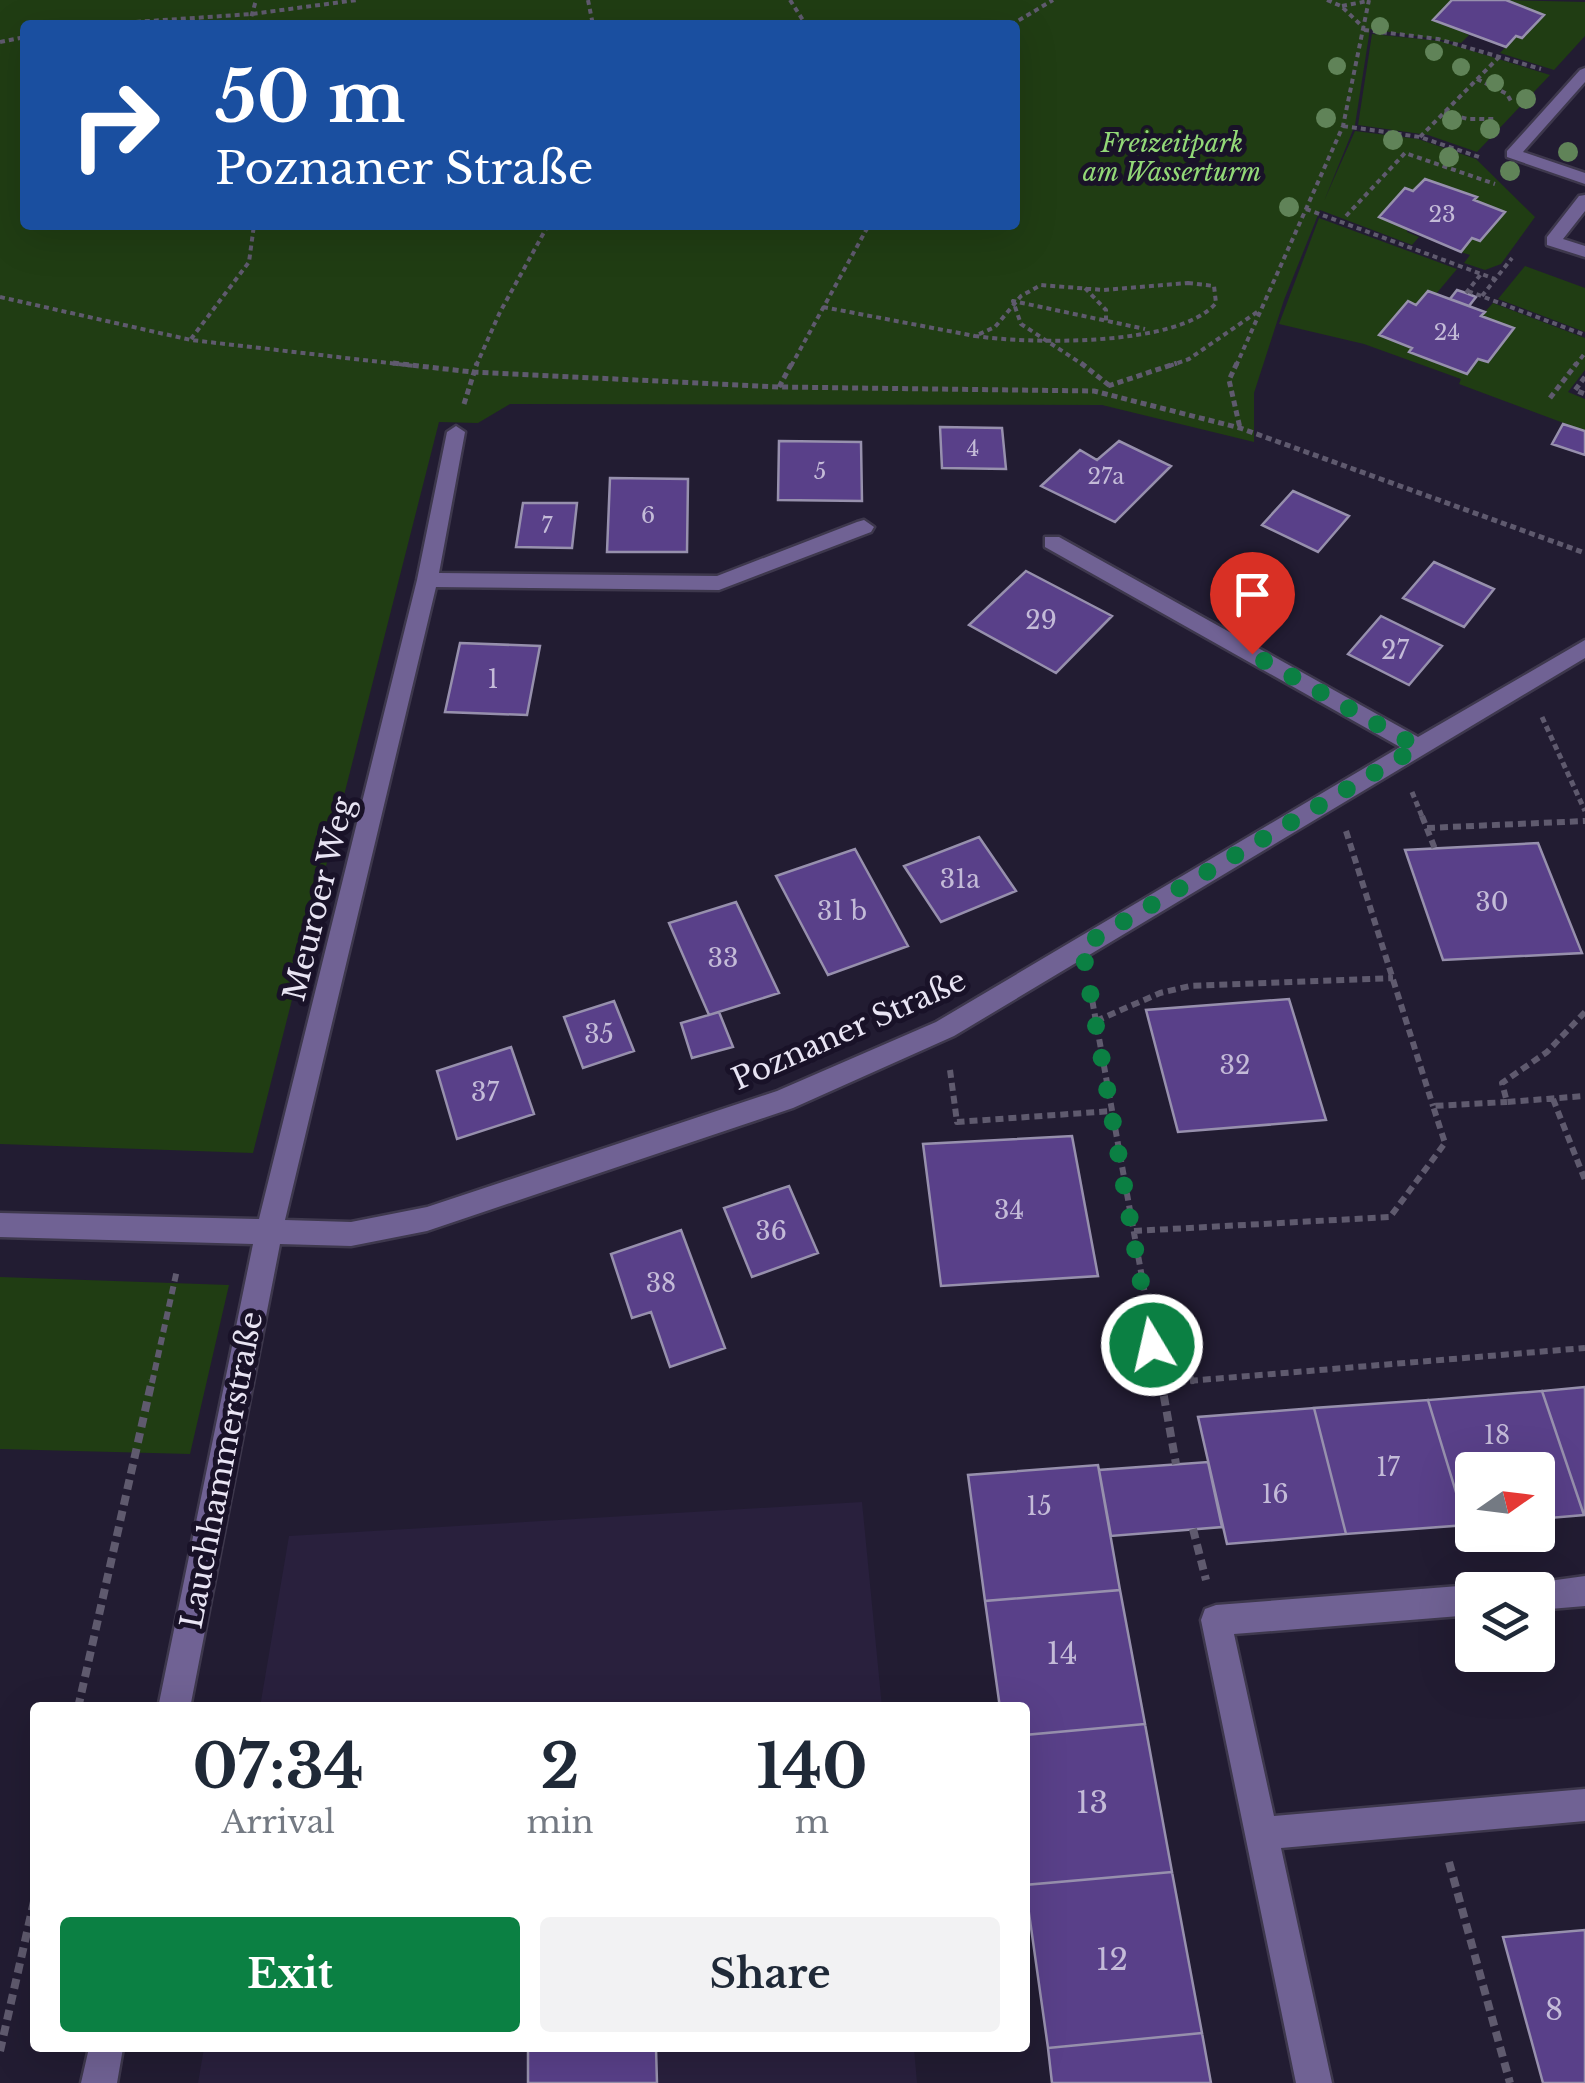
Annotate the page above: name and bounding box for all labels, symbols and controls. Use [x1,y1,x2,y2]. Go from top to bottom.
text: 50 m [215,54,406,141]
icon: right [50,60,180,190]
park label: Freizeitpark am Wasserturm [1083,128,1262,188]
text: Poznaner Straße [215,140,593,196]
house number: 23 [1428,201,1456,228]
house number: 24 [1434,319,1460,346]
house number: 4 [967,435,979,462]
house number: 5 [814,458,826,485]
house number: 27a [1088,463,1125,490]
house number: 6 [641,502,655,529]
house number: 7 [541,512,553,539]
pin [1210,552,1295,655]
icon: arrive [1225,567,1280,622]
house number: 29 [1025,605,1057,636]
house number: 27 [1381,635,1409,666]
house number: 1 [487,664,499,695]
street label: Meuroer Weg [275,792,362,1005]
house number: 31a [940,864,980,895]
house number: 30 [1475,887,1509,918]
house number: 31 b [817,896,867,927]
house number: 33 [708,943,738,974]
street label: Poznaner Straße [726,961,972,1098]
house number: 35 [584,1019,614,1050]
house number: 32 [1220,1050,1250,1081]
house number: 37 [471,1077,499,1108]
house number: 34 [994,1195,1024,1226]
house number: 36 [755,1216,787,1247]
house number: 38 [646,1268,676,1299]
position arrow [1100,1293,1204,1397]
street label: Lauchhammerstraße [173,1308,270,1631]
house number: 18 [1484,1420,1510,1451]
house number: 17 [1376,1452,1400,1483]
north arrow [1455,1452,1555,1552]
map controls [1455,1452,1555,1672]
house number: 16 [1261,1479,1289,1510]
house number: 15 [1026,1491,1052,1522]
button: layers [1455,1572,1555,1672]
house number: 14 [1047,1635,1077,1672]
text: 07:34 [193,1730,364,1804]
text: 2 [540,1730,580,1804]
text: 140 [756,1730,867,1804]
house number: 13 [1076,1784,1108,1821]
text: Arrival [222,1802,335,1842]
text: min [526,1802,594,1842]
text: m [795,1802,829,1842]
button: Exit [60,1917,520,2032]
button: Share [540,1917,1000,2032]
house number: 12 [1096,1941,1128,1978]
house number: 8 [1545,1991,1563,2028]

